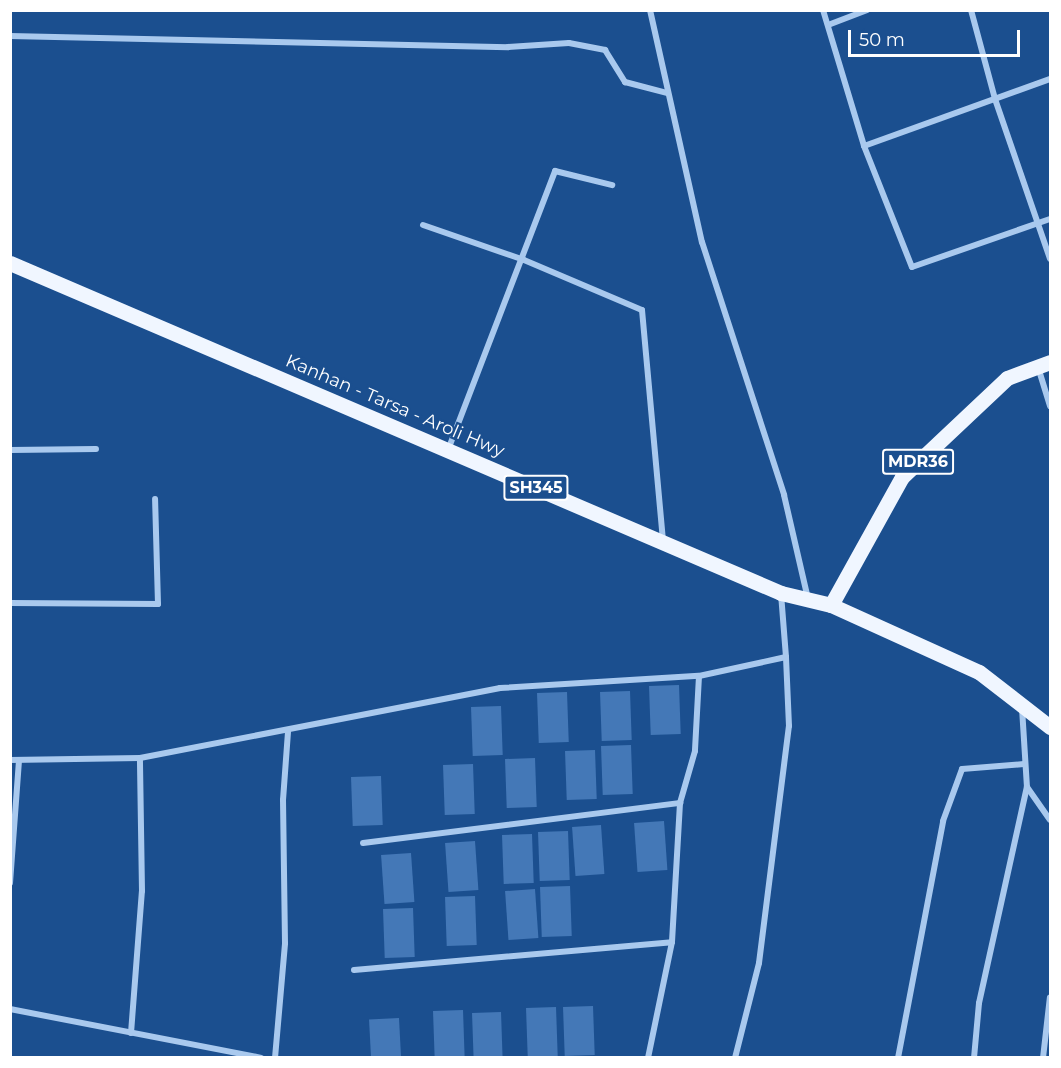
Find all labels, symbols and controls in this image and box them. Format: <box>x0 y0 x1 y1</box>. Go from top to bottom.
scale bar <box>851 18 1024 56</box>
text: 50 m <box>859 29 905 51</box>
street label: Kanhan - Tarsa - Aroli Hwy <box>282 350 508 462</box>
road number: MDR36 <box>882 449 954 475</box>
road number: SH345 <box>503 475 569 501</box>

